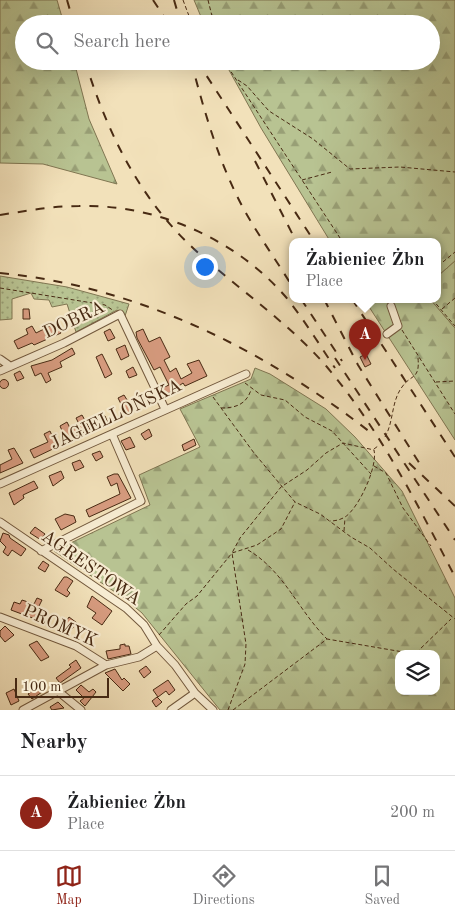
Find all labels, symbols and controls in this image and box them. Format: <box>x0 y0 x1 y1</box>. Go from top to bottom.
search box <box>15 15 440 70</box>
icon: search <box>33 29 61 57</box>
text: Search here <box>73 33 170 52</box>
popup <box>289 238 441 303</box>
text: Żabieniec Żbn <box>305 251 425 270</box>
your location <box>192 254 218 280</box>
text: Place <box>305 274 343 290</box>
street label: DOBRA <box>40 298 108 342</box>
pin: A <box>349 319 381 360</box>
street label: JAGIELLOŃSKA <box>45 372 185 453</box>
street label: AGRESTOWA <box>38 527 144 609</box>
street label: PROMYK <box>20 602 100 650</box>
map controls <box>395 650 440 695</box>
button: layers <box>395 650 440 695</box>
scale bar <box>15 675 109 698</box>
text: 100 m <box>22 680 61 694</box>
text: Nearby <box>20 732 88 753</box>
text: Żabieniec Żbn <box>67 794 186 813</box>
text: A <box>30 805 42 821</box>
text: 200 m <box>390 805 435 821</box>
text: Place <box>67 817 104 833</box>
tab: Map <box>55 862 83 909</box>
tab: Directions <box>193 862 255 909</box>
tab: Saved <box>364 862 400 909</box>

